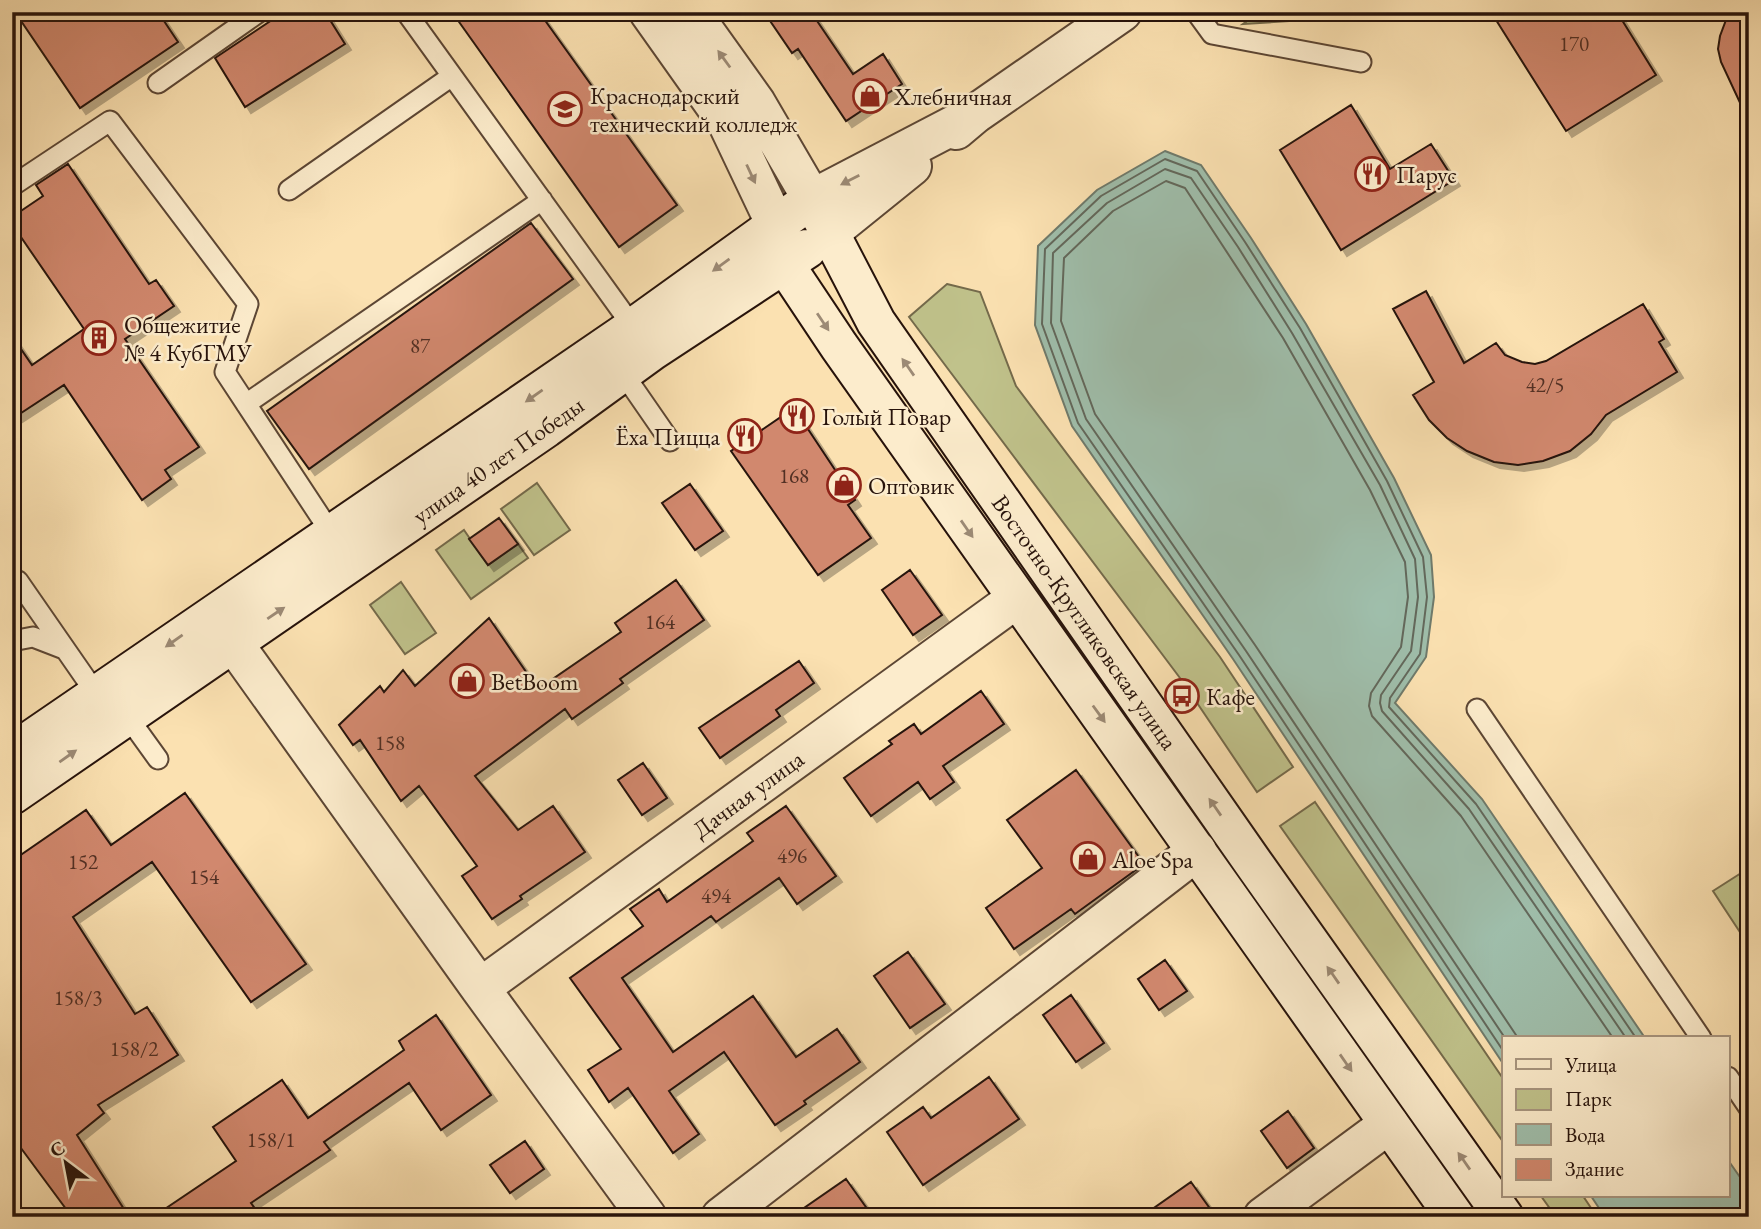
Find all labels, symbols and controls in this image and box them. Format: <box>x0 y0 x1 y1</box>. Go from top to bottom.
house number: 170 <box>1559 30 1589 57</box>
one-way arrow <box>717 49 731 68</box>
shop icon: Хлебничная <box>851 77 889 115</box>
place label: Краснодарский технический колледж <box>590 80 798 139</box>
place label: Хлебничная <box>893 81 1012 112</box>
school or university icon: Краснодарский технический колледж <box>546 90 584 128</box>
restaurant icon: Парус <box>1353 155 1391 193</box>
place label: Парус <box>1396 159 1457 190</box>
one-way arrow <box>746 163 757 184</box>
one-way arrow <box>840 174 860 185</box>
one-way arrow <box>712 258 730 272</box>
place label: Общежитие № 4 КубГМУ <box>124 309 253 368</box>
one-way arrow <box>816 313 830 331</box>
building icon: Общежитие № 4 КубГМУ <box>80 319 118 357</box>
house number: 87 <box>410 332 431 359</box>
one-way arrow <box>901 358 915 376</box>
house number: 42/5 <box>1526 371 1564 398</box>
street label: улица 40 лет Победы <box>406 389 590 531</box>
one-way arrow <box>525 389 543 403</box>
restaurant icon: Голый Повар <box>778 397 816 435</box>
place label: Голый Повар <box>822 401 951 432</box>
restaurant icon: Ёха Пицца <box>726 417 764 455</box>
place label: Ёха Пицца <box>615 421 720 452</box>
house number: 168 <box>779 462 809 489</box>
shop icon: Оптовик <box>825 466 863 504</box>
place label: Оптовик <box>868 470 955 501</box>
street label: Восточно-Кругликовская улица <box>985 488 1185 756</box>
one-way arrow <box>960 520 974 538</box>
one-way arrow <box>267 606 285 620</box>
house number: 164 <box>645 608 676 635</box>
one-way arrow <box>165 634 183 648</box>
shop icon: BetBoom <box>448 662 486 700</box>
place label: BetBoom <box>491 666 579 697</box>
bus stop icon: Кафе <box>1163 677 1201 715</box>
place label: Кафе <box>1206 681 1255 712</box>
one-way arrow <box>1092 705 1106 723</box>
house number: 158 <box>375 729 405 756</box>
street label: Дачная улица <box>686 743 810 845</box>
one-way arrow <box>59 749 77 763</box>
one-way arrow <box>1209 798 1222 817</box>
shop icon: Aloe Spa <box>1069 840 1107 878</box>
house number: 496 <box>777 842 807 869</box>
place label: Aloe Spa <box>1111 844 1194 875</box>
house number: 152 <box>68 848 98 875</box>
house number: 154 <box>189 863 220 890</box>
house number: 494 <box>701 882 732 909</box>
one-way arrow <box>1326 966 1340 984</box>
house number: 158/3 <box>54 984 102 1011</box>
house number: 158/2 <box>110 1035 158 1062</box>
legend <box>1502 1036 1730 1198</box>
text: Улица <box>1564 1051 1617 1078</box>
one-way arrow <box>1339 1054 1353 1072</box>
text: Парк <box>1565 1085 1612 1112</box>
text: Вода <box>1565 1121 1606 1148</box>
house number: 158/1 <box>247 1126 295 1153</box>
north arrow <box>32 1128 102 1198</box>
text: С <box>45 1135 70 1163</box>
one-way arrow <box>1457 1152 1471 1170</box>
text: Здание <box>1565 1155 1624 1182</box>

